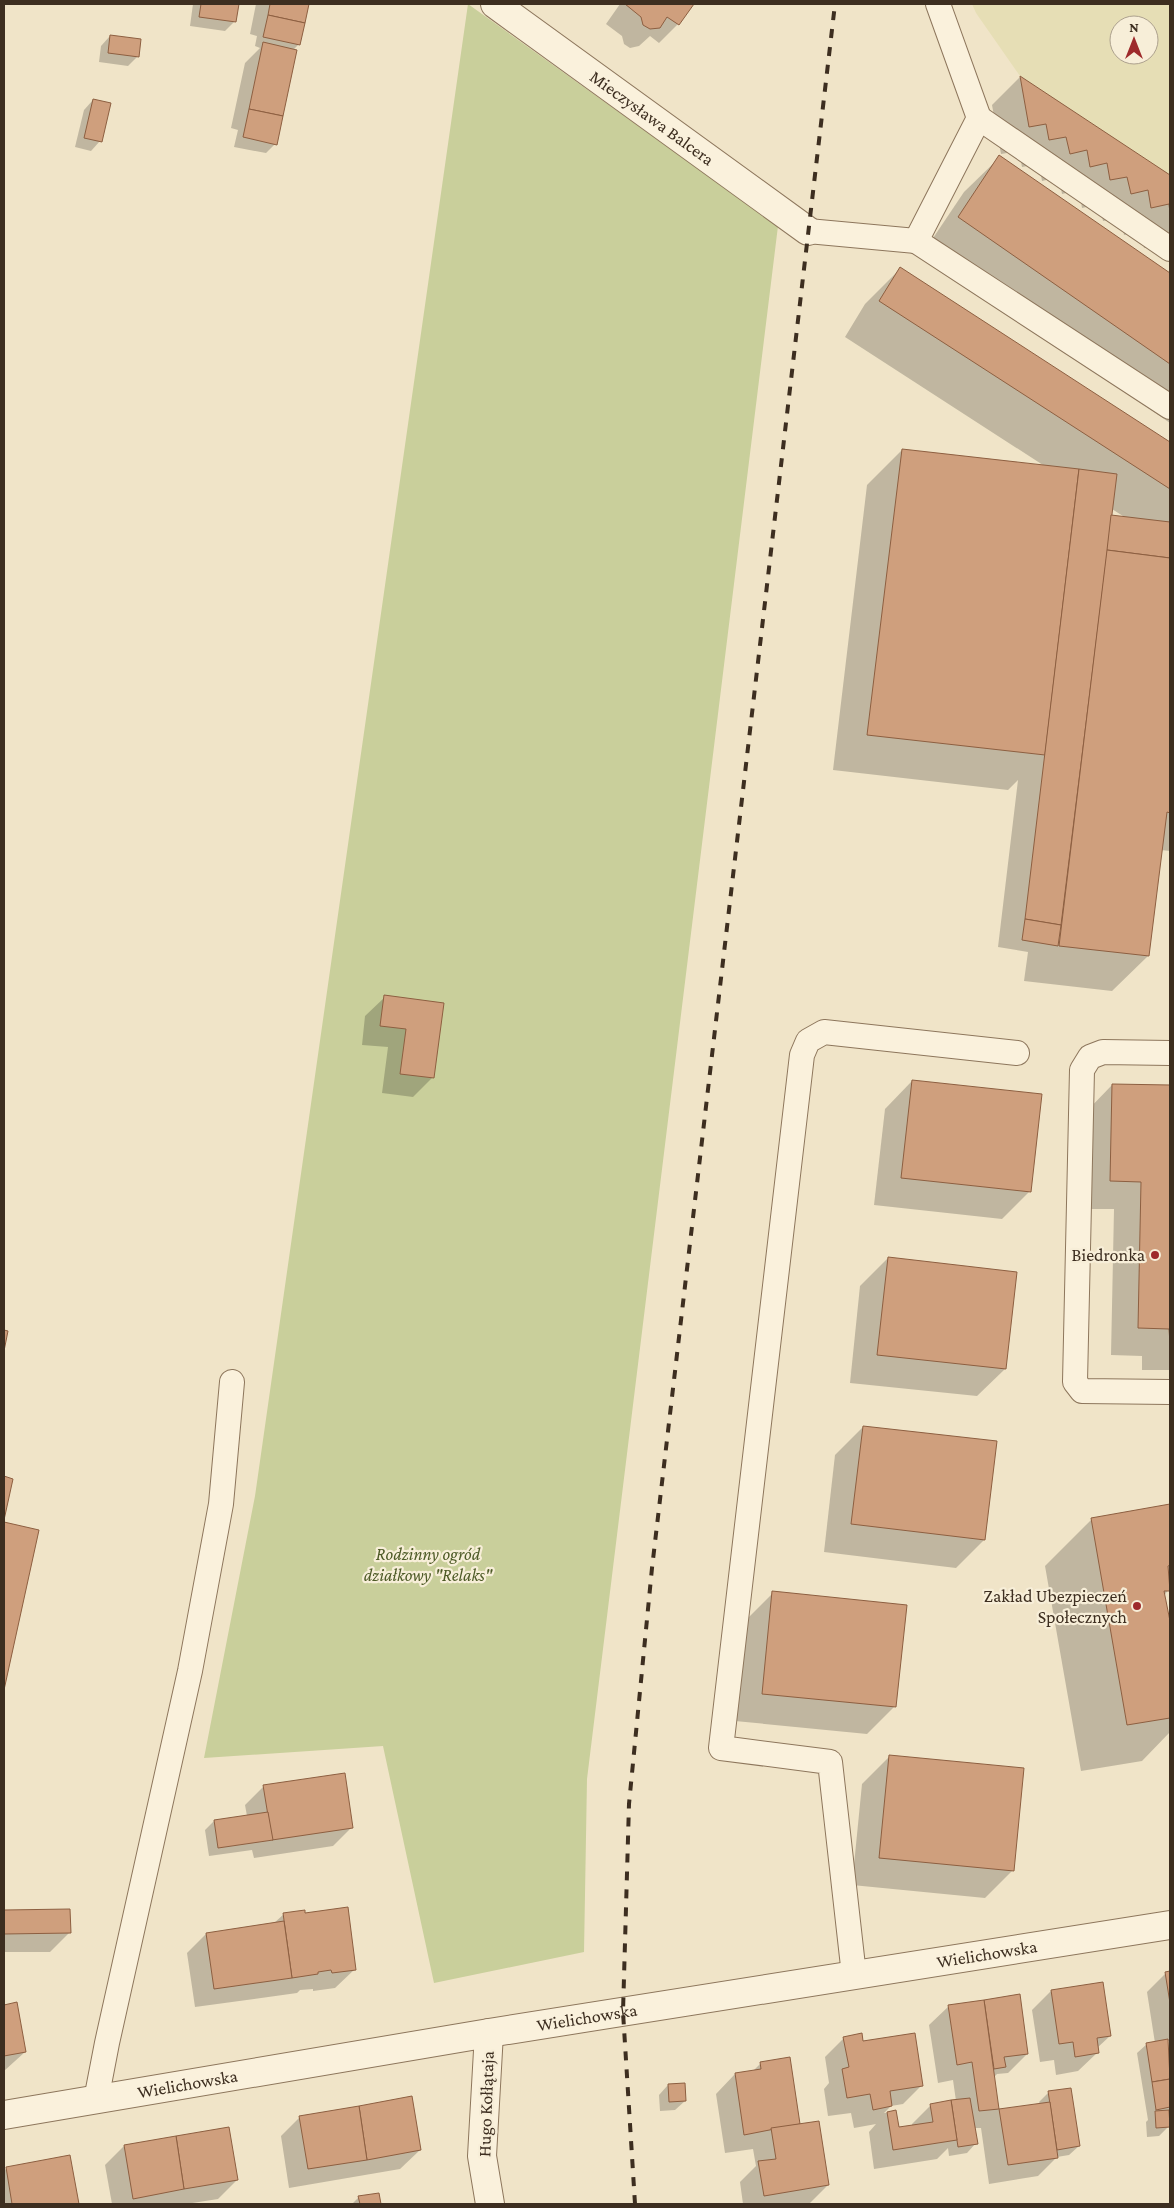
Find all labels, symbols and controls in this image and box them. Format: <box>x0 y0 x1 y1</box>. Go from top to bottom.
north arrow <box>1109 15 1159 65</box>
text: N <box>1129 19 1139 35</box>
street label: Mieczysława Balcera <box>586 66 718 170</box>
place label: Biedronka <box>1072 1245 1145 1265</box>
marker: Biedronka <box>1149 1249 1161 1261</box>
park label: Rodzinny ogród działkowy "Relaks" <box>364 1544 493 1585</box>
place label: Zakład Ubezpieczeń Społecznych <box>984 1586 1127 1627</box>
marker: Zakład Ubezpieczeń Społecznych <box>1131 1600 1143 1612</box>
street label: Wielichowska <box>935 1936 1039 1972</box>
street label: Wielichowska <box>535 2000 639 2035</box>
street label: Hugo Kołłątaja <box>474 2051 499 2157</box>
street label: Wielichowska <box>136 2066 239 2102</box>

